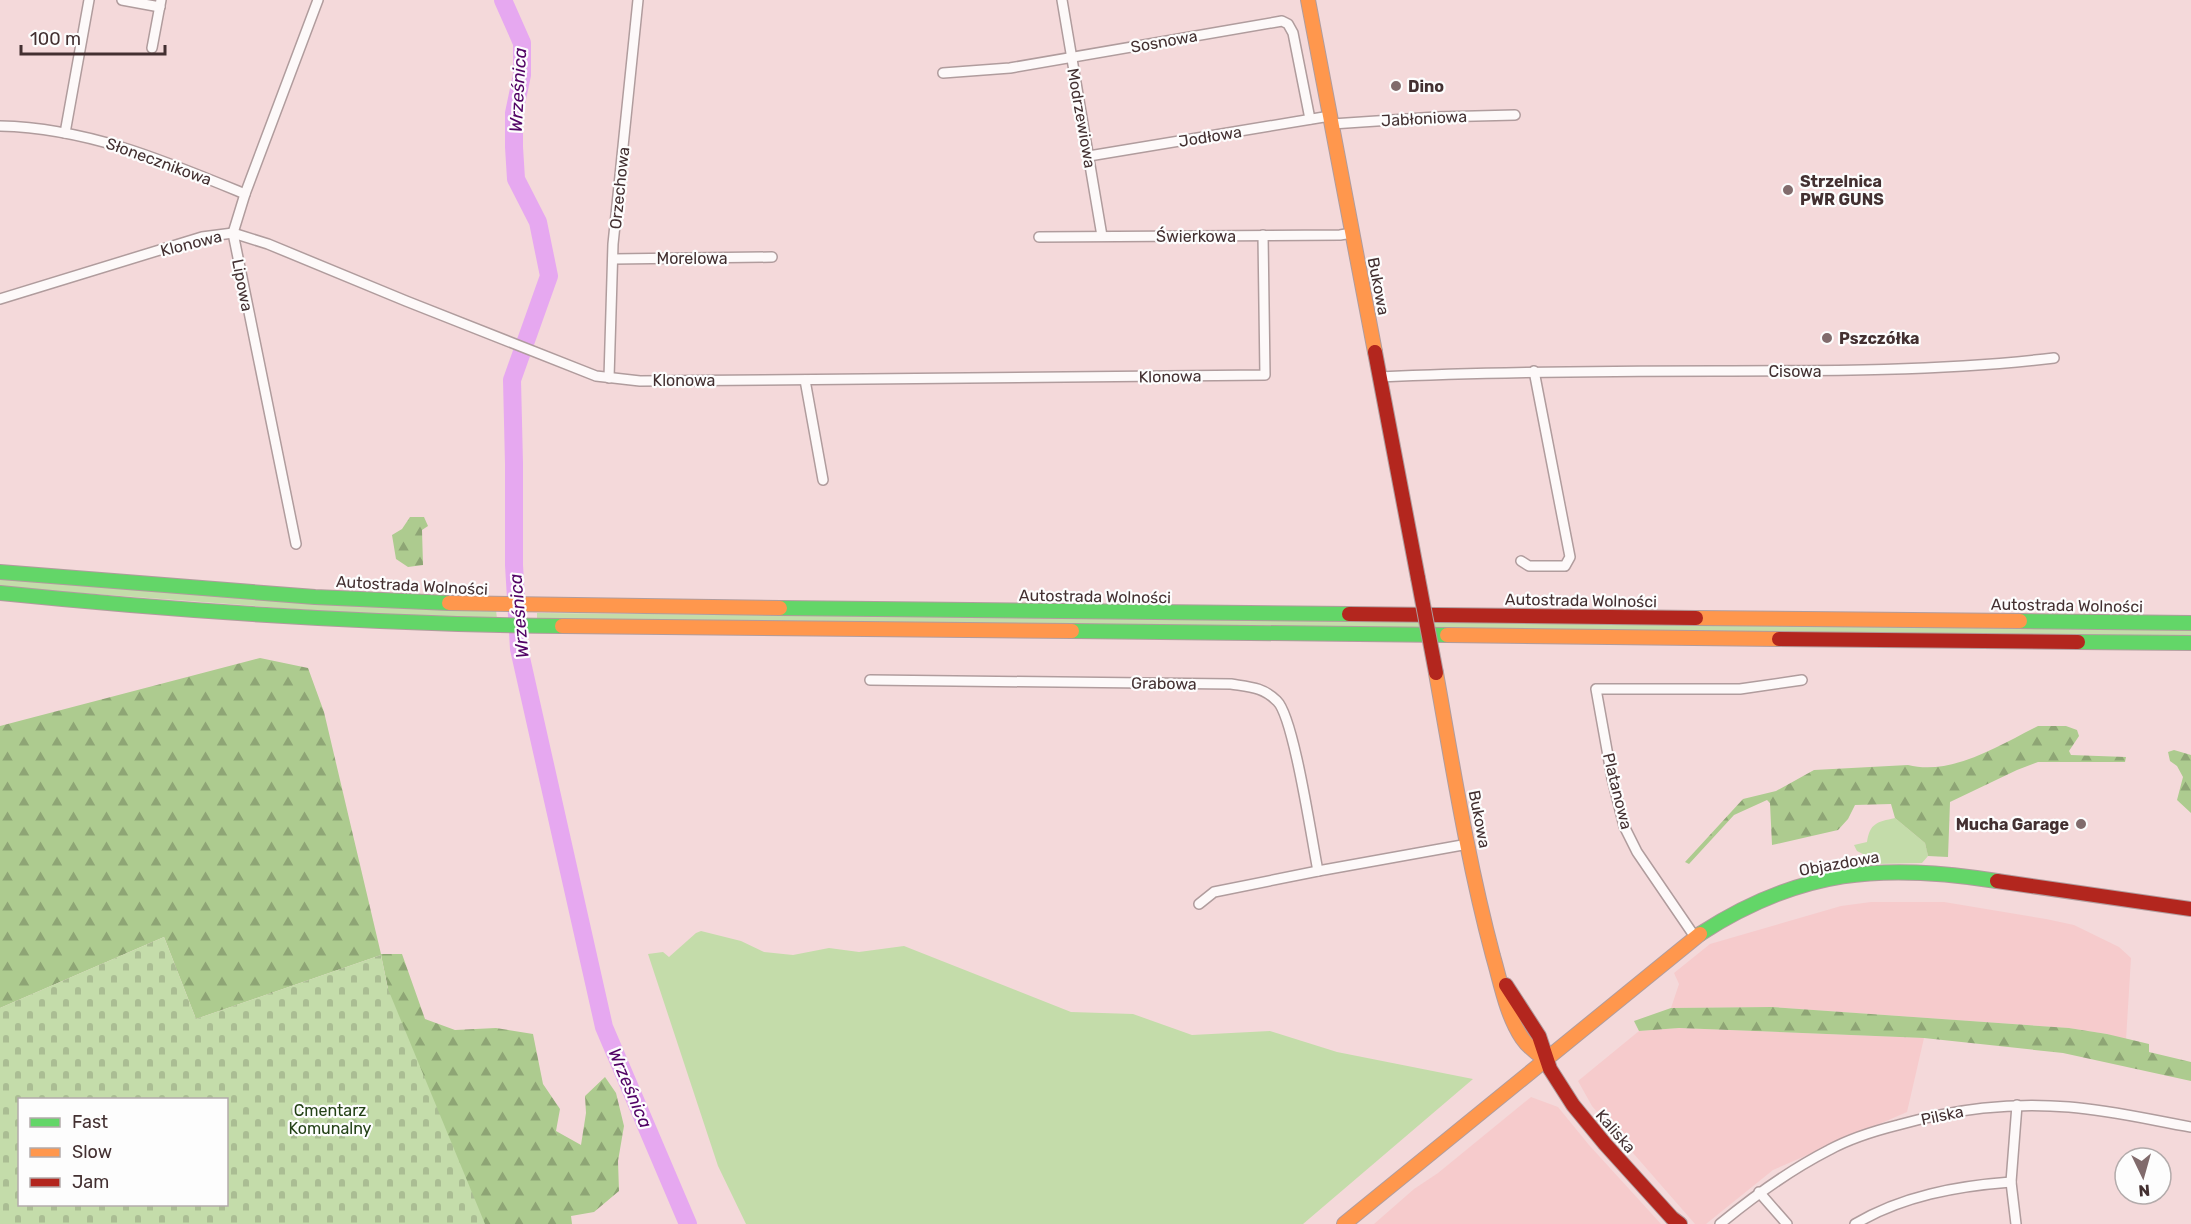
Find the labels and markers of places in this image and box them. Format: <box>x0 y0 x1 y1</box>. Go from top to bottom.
place label: Dino <box>1408 77 1444 96</box>
marker: Dino <box>1389 79 1403 93</box>
place label: Strzelnica PWR GUNS <box>1800 172 1884 209</box>
marker: Strzelnica PWR GUNS <box>1781 183 1795 197</box>
place label: Pszczółka <box>1839 329 1920 348</box>
marker: Pszczółka <box>1820 331 1834 345</box>
place label: Mucha Garage <box>1956 815 2069 834</box>
marker: Mucha Garage <box>2074 817 2088 831</box>

